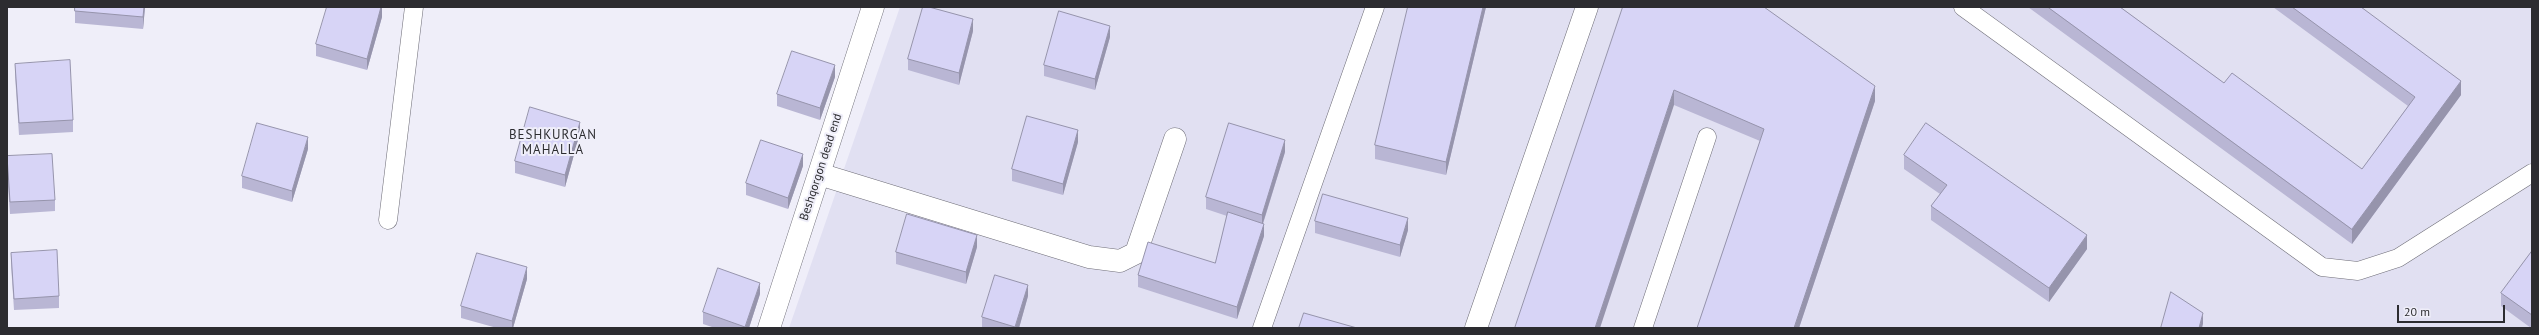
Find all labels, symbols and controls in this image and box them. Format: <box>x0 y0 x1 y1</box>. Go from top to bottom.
street label: Beshqorgon dead end <box>797 112 845 222</box>
district label: BESHKURGAN MAHALLA <box>509 127 597 158</box>
scale bar <box>2399 297 2507 323</box>
text: 20 m <box>2404 304 2430 319</box>

